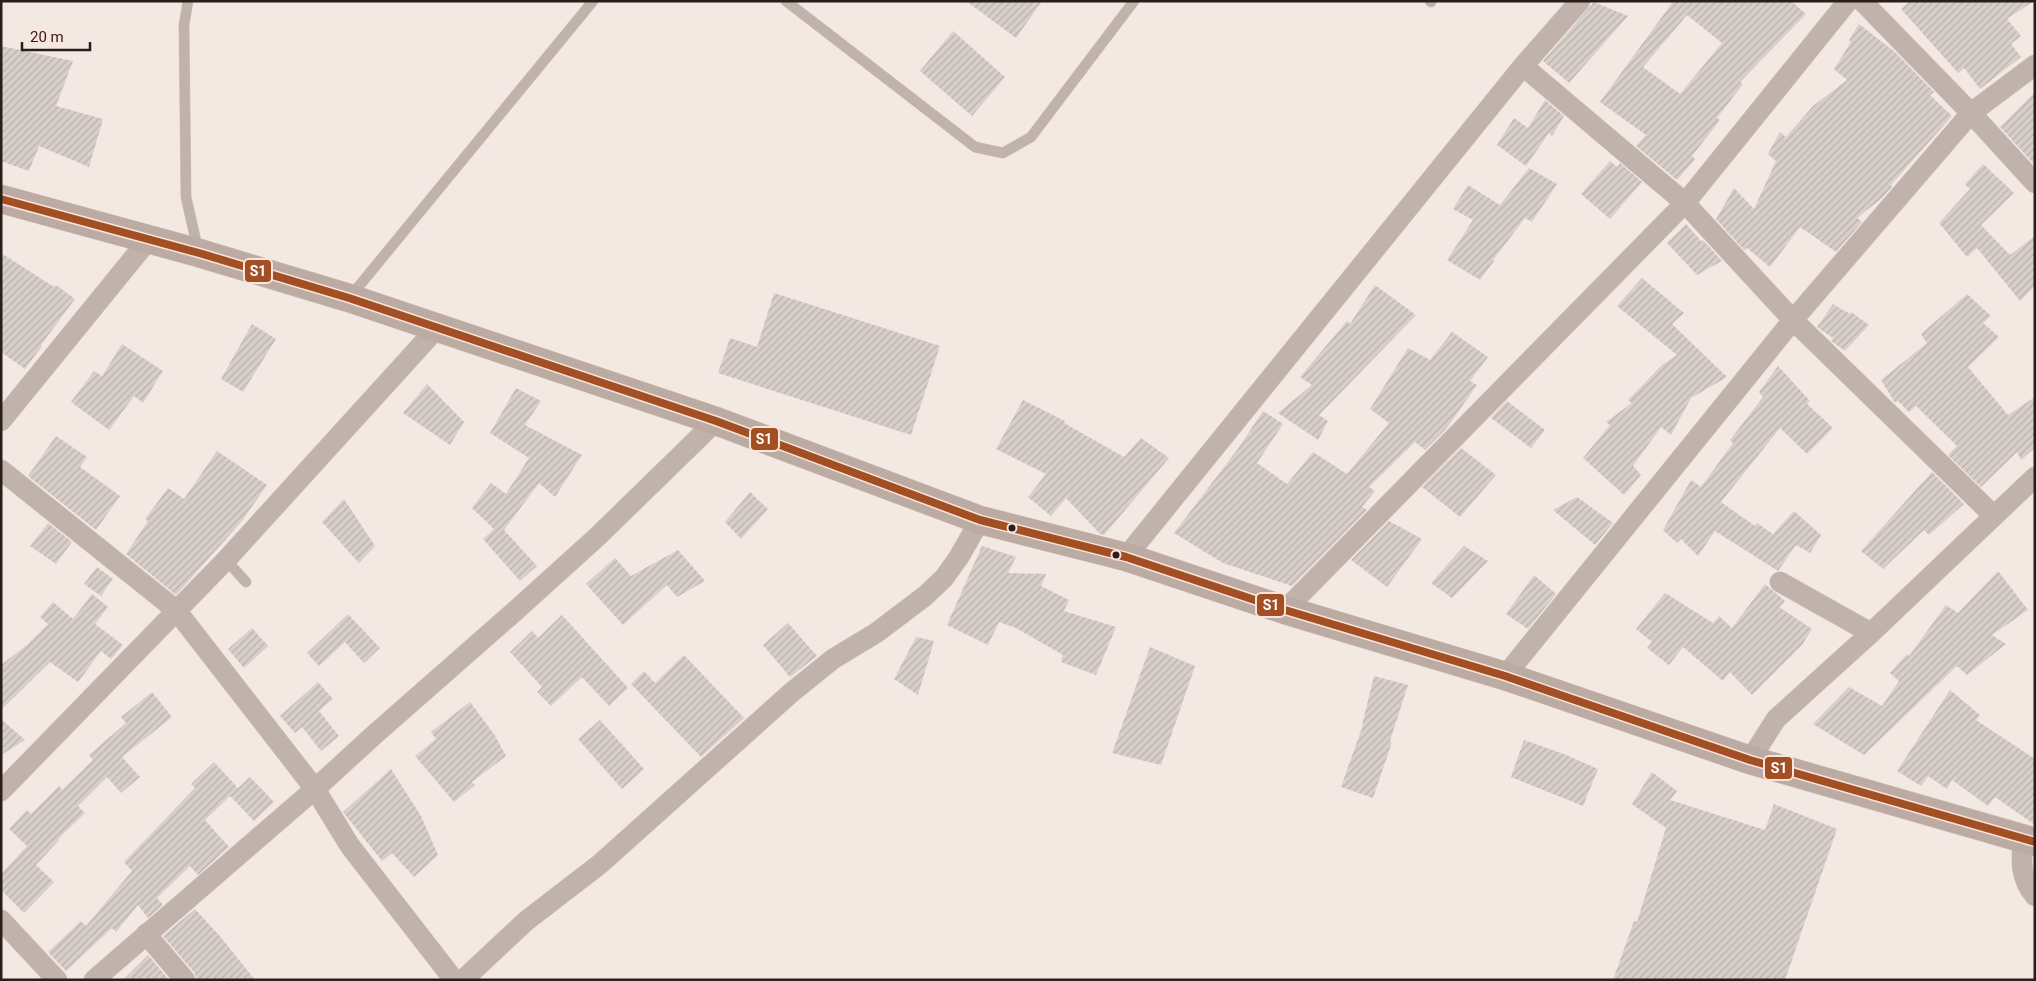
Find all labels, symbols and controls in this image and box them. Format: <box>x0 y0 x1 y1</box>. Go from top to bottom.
scale bar <box>22 20 90 52</box>
text: 20 m <box>30 28 64 46</box>
line badge: S1 <box>244 259 272 283</box>
text: S1 <box>250 263 266 279</box>
line badge: S1 <box>750 427 779 451</box>
text: S1 <box>756 431 772 447</box>
unlabelled marker <box>1007 523 1017 533</box>
unlabelled marker <box>1111 550 1121 560</box>
line badge: S1 <box>1256 593 1285 617</box>
text: S1 <box>1263 597 1279 613</box>
line badge: S1 <box>1764 756 1793 780</box>
text: S1 <box>1771 760 1787 776</box>

